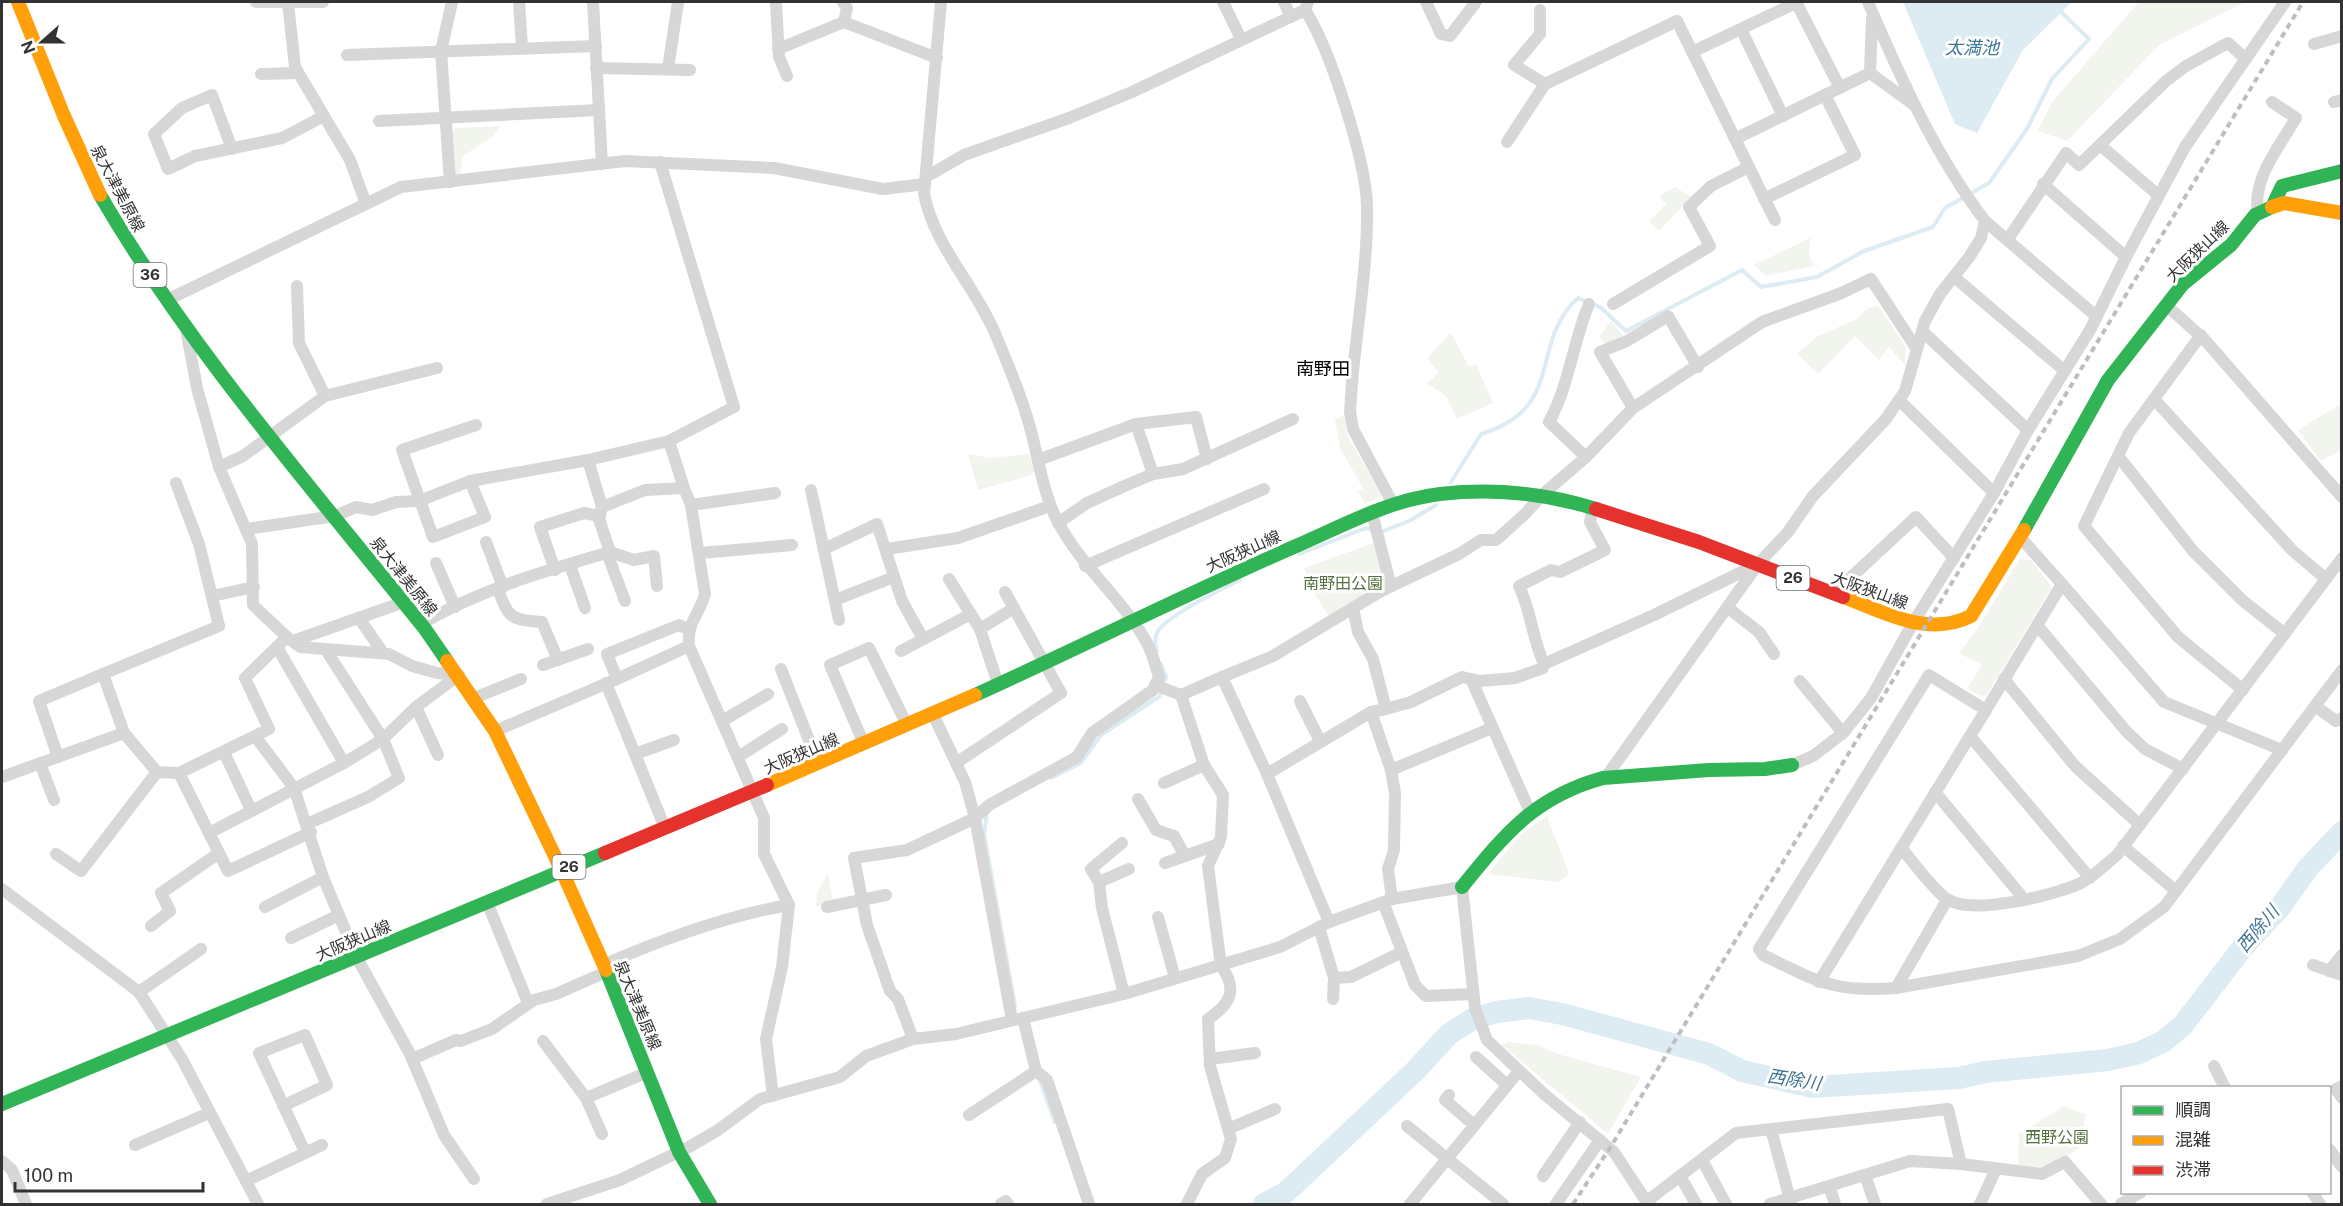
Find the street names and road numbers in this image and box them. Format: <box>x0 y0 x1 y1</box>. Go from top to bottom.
street label: 泉大津美原線 <box>87 141 148 235</box>
street label: 大阪狭山線 <box>2162 217 2233 286</box>
road number: 36 <box>134 263 166 287</box>
street label: 大阪狭山線 <box>1203 527 1284 576</box>
street label: 泉大津美原線 <box>366 533 441 620</box>
road number: 26 <box>1776 566 1810 590</box>
street label: 大阪狭山線 <box>1829 568 1911 613</box>
street label: 大阪狭山線 <box>761 729 842 778</box>
road number: 26 <box>552 855 586 879</box>
street label: 大阪狭山線 <box>313 916 394 965</box>
street label: 泉大津美原線 <box>610 957 665 1053</box>

